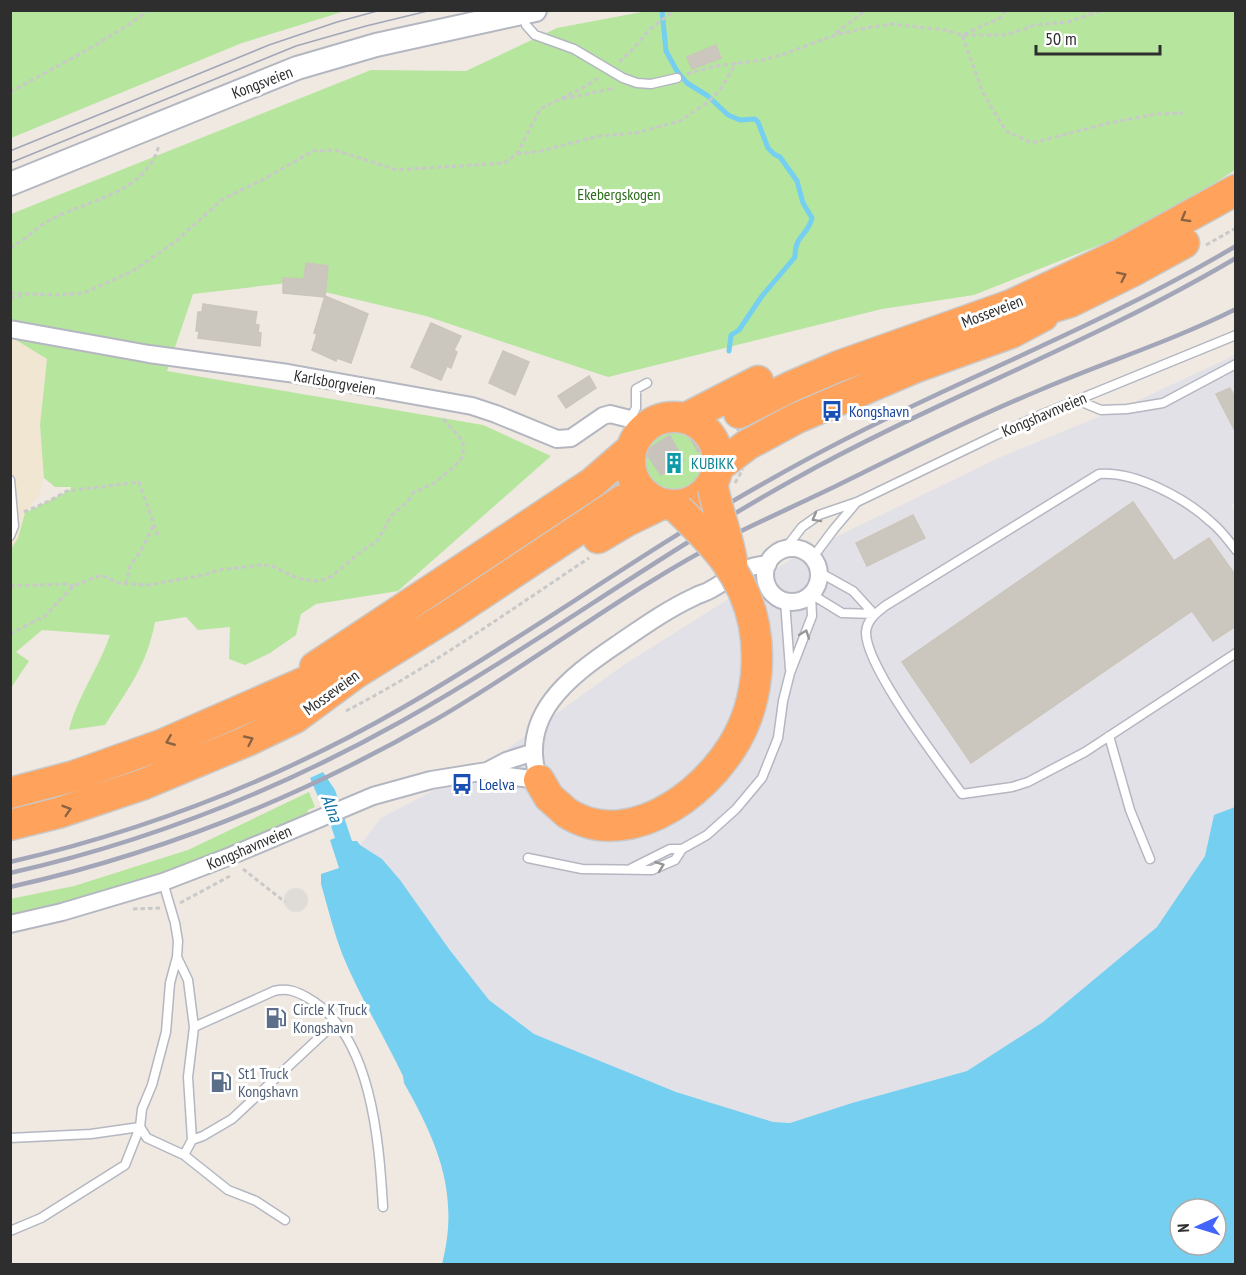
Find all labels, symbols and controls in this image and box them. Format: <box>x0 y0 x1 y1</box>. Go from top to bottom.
scale bar <box>1036 18 1160 56</box>
text: 50 m <box>1045 27 1077 50</box>
street label: Kongsveien <box>229 61 295 103</box>
park label: Ekebergskogen <box>577 184 661 204</box>
one-way arrow <box>1180 211 1191 223</box>
one-way arrow <box>1116 272 1127 284</box>
street label: Mosseveien <box>958 290 1026 332</box>
street label: Karlsborgveien <box>293 365 377 399</box>
street label: Kongshavnveien <box>999 387 1089 441</box>
bus stop icon: Kongshavn <box>820 399 844 423</box>
place label: Kongshavn <box>849 401 909 421</box>
building icon: KUBIKK <box>662 451 686 475</box>
place label: KUBIKK <box>691 453 734 473</box>
one-way arrow <box>812 511 822 522</box>
one-way arrow <box>798 629 811 640</box>
street label: Mosseveien <box>299 665 363 719</box>
one-way arrow <box>165 734 176 746</box>
one-way arrow <box>242 736 253 748</box>
bus stop icon: Loelva <box>450 772 474 796</box>
place label: Loelva <box>479 774 515 794</box>
water label: Alna <box>316 791 348 826</box>
one-way arrow <box>61 805 72 817</box>
street label: Kongshavnveien <box>204 820 294 874</box>
one-way arrow <box>654 860 664 873</box>
place label: Circle K Truck Kongshavn <box>293 999 368 1037</box>
fuel station icon: Circle K Truck Kongshavn <box>264 1006 288 1030</box>
place label: St1 Truck Kongshavn <box>238 1063 298 1101</box>
fuel station icon: St1 Truck Kongshavn <box>209 1070 233 1094</box>
north arrow <box>1168 1197 1228 1257</box>
text: N <box>1173 1223 1193 1233</box>

